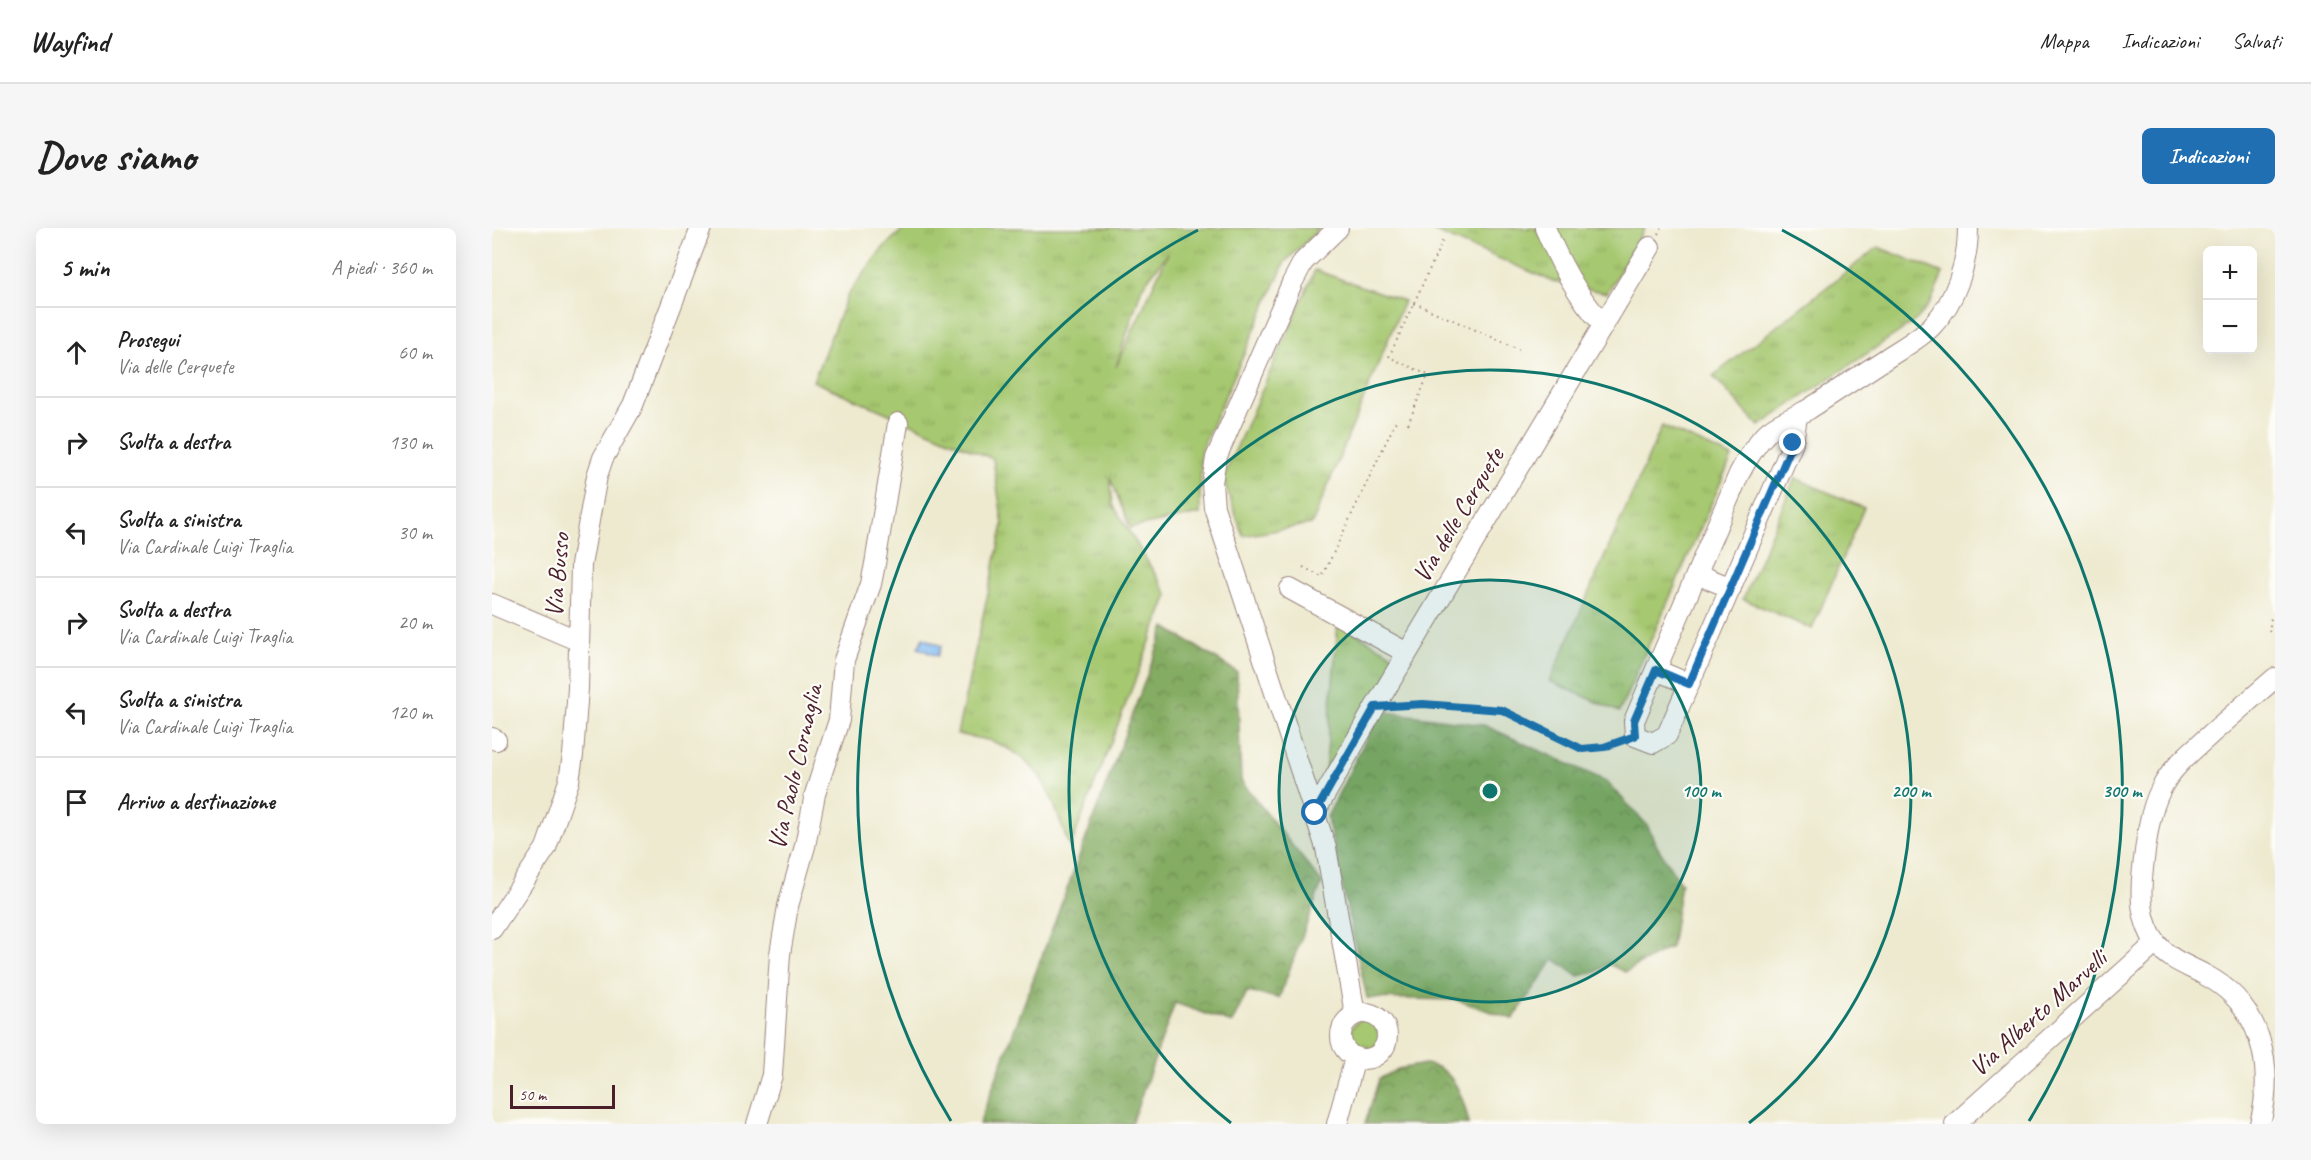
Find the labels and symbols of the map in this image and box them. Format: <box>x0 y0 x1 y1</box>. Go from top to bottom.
route end <box>1779 429 1805 455</box>
street label: Via delle Cerquete <box>1405 440 1512 588</box>
street label: Via Busso <box>537 530 577 618</box>
street label: Via Paolo Cornaglia <box>760 679 831 853</box>
text: 100 m <box>1682 780 1722 802</box>
text: 200 m <box>1892 780 1932 802</box>
text: 300 m <box>2103 780 2143 802</box>
centre of rings <box>1480 781 1500 801</box>
route start <box>1301 799 1327 825</box>
street label: Via Alberto Marvelli <box>1962 940 2116 1084</box>
scale bar <box>510 1082 615 1110</box>

